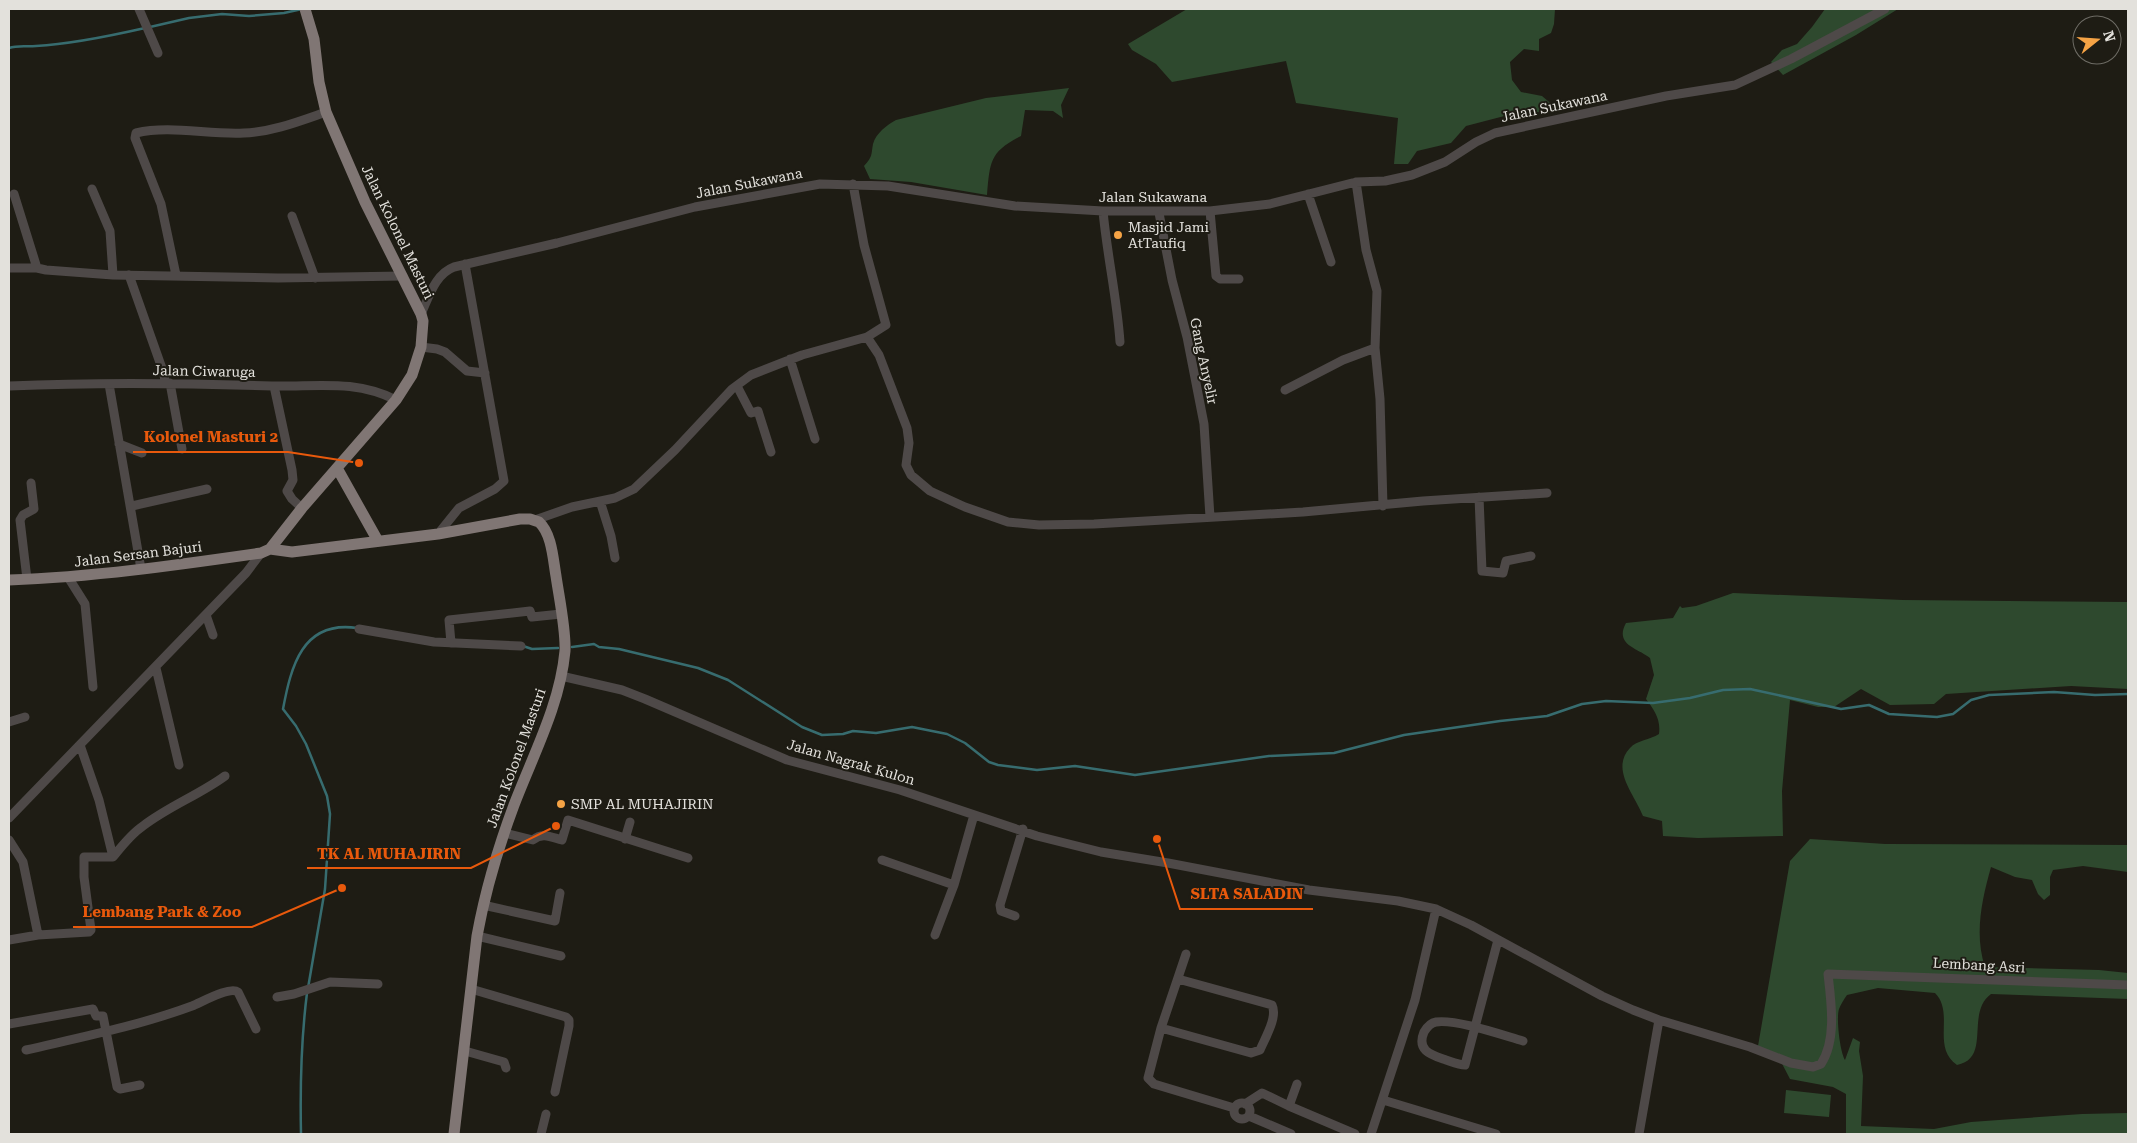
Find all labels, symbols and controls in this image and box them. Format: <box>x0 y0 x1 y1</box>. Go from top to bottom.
north arrow <box>2072 15 2122 65</box>
text: N <box>2100 29 2119 44</box>
street label: Jalan Sukawana <box>1499 87 1609 125</box>
street label: Jalan Kolonel Masturi <box>359 162 438 302</box>
street label: Jalan Sukawana <box>694 165 804 201</box>
street label: Jalan Sukawana <box>1099 189 1208 205</box>
place label: Masjid Jami AtTaufiq <box>1128 219 1210 251</box>
marker: Masjid Jami AtTaufiq <box>1112 229 1124 241</box>
street label: Gang Anyelir <box>1187 316 1221 406</box>
street label: Jalan Ciwaruga <box>152 362 256 380</box>
callout: Kolonel Masturi 2 <box>133 422 288 452</box>
text: Kolonel Masturi 2 <box>144 428 278 446</box>
street label: Jalan Sersan Bajuri <box>73 538 203 570</box>
street label: Jalan Kolonel Masturi <box>483 686 549 830</box>
street label: Jalan Nagrak Kulon <box>785 736 917 788</box>
place label: SMP AL MUHAJIRIN <box>571 796 713 812</box>
marker: SMP AL MUHAJIRIN <box>555 798 567 810</box>
callout: TK AL MUHAJIRIN <box>307 838 471 868</box>
text: TK AL MUHAJIRIN <box>317 845 461 863</box>
callout: SLTA SALADIN <box>1180 879 1313 909</box>
text: SLTA SALADIN <box>1191 885 1304 903</box>
callout: Lembang Park & Zoo <box>73 897 252 927</box>
text: Lembang Park & Zoo <box>82 903 242 921</box>
street label: Lembang Asri <box>1932 955 2026 975</box>

